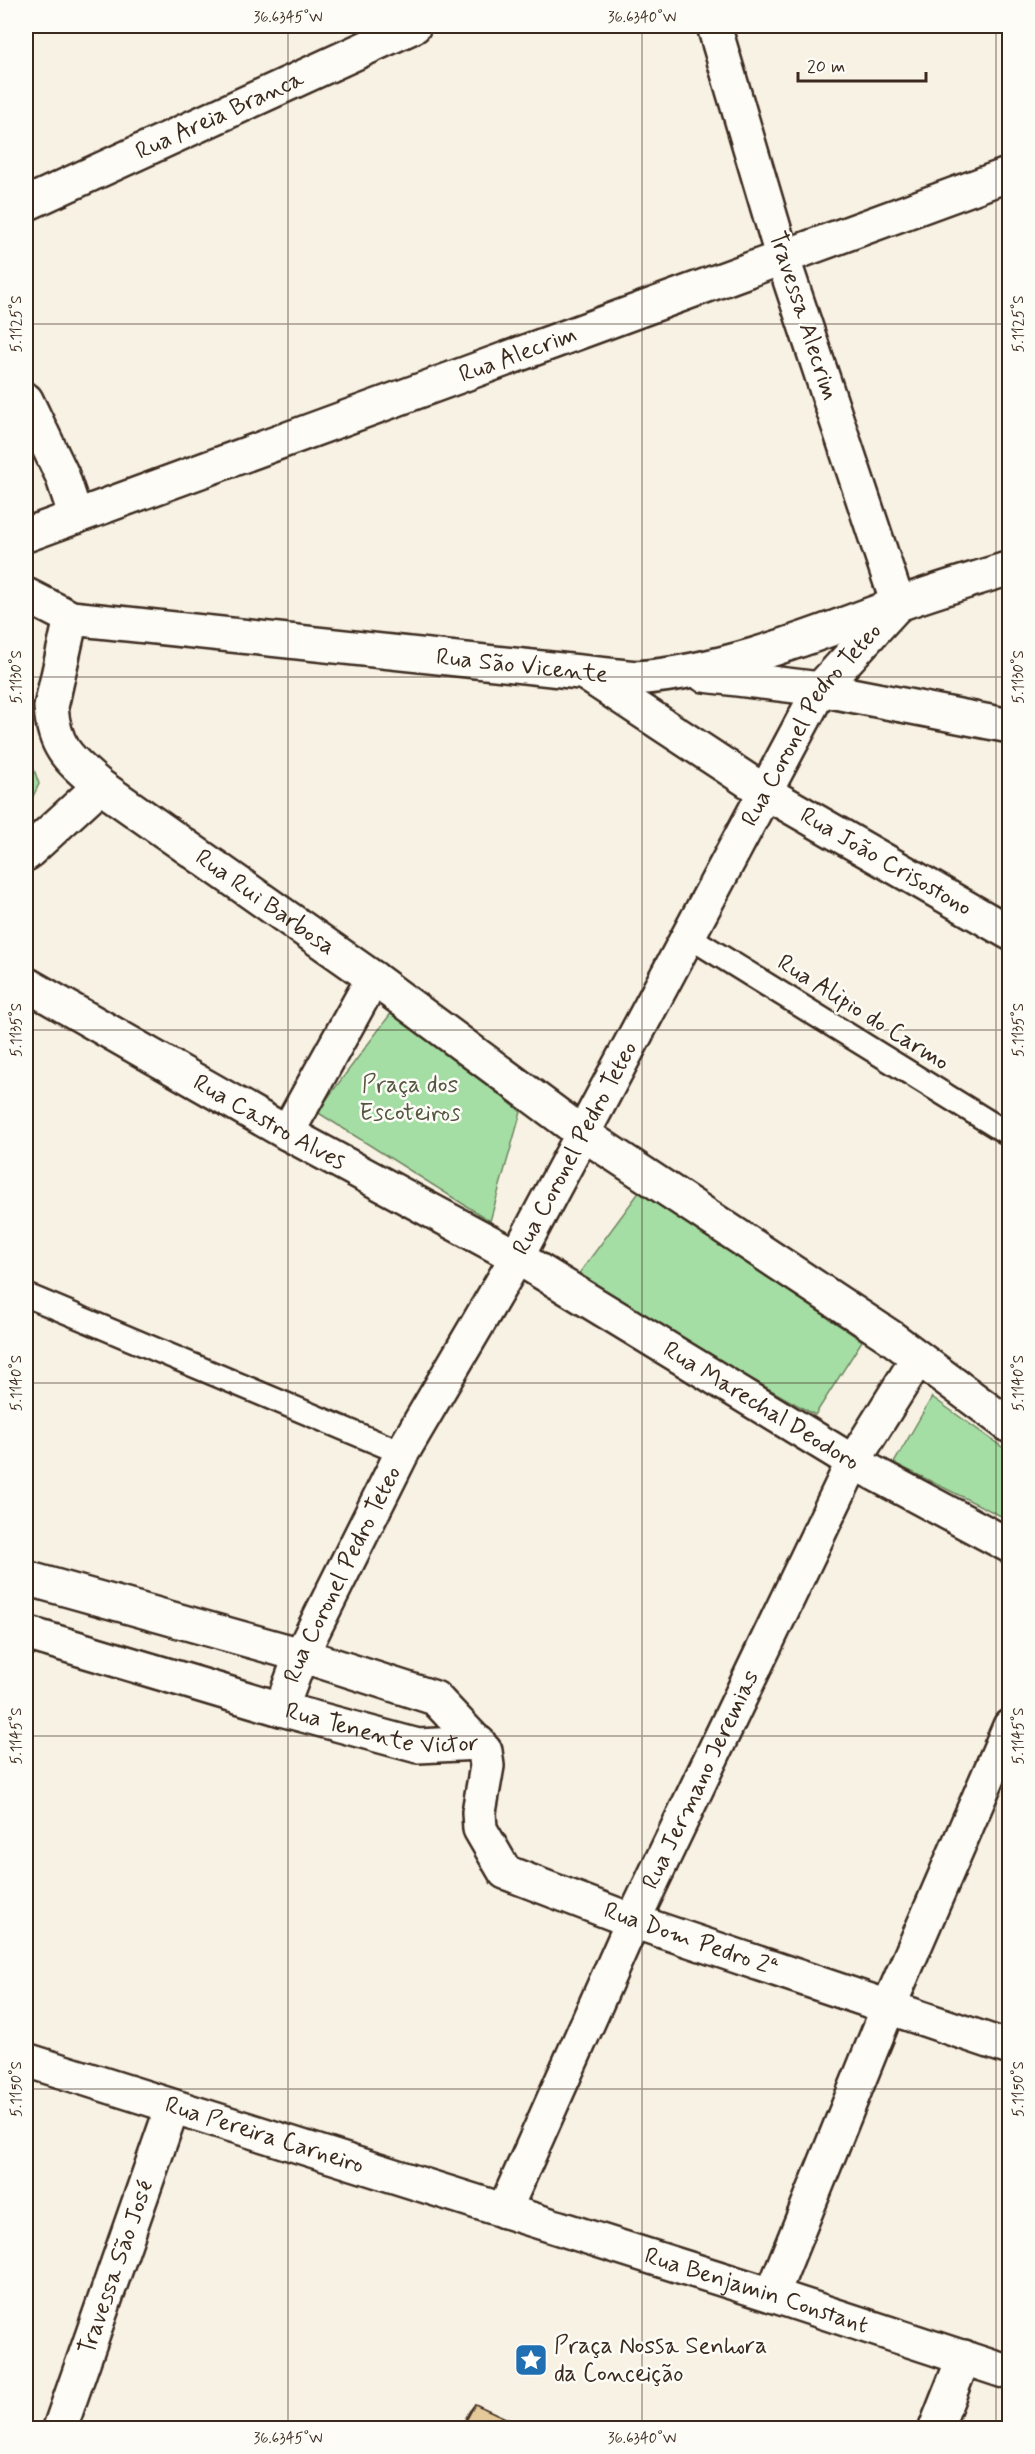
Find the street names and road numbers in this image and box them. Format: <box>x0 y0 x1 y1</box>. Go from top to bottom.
street label: Rua Areia Branca <box>131 63 309 167</box>
street label: Travessa Alecrim <box>761 227 845 405</box>
street label: Rua Alecrim <box>455 319 581 390</box>
street label: Rua Coronel Pedro Teteo <box>734 616 889 832</box>
street label: Rua São Vicente <box>435 641 610 690</box>
street label: Rua João Crisostono <box>794 800 978 923</box>
street label: Rua Rui Barbosa <box>189 842 342 962</box>
street label: Rua Alipio do Carmo <box>771 948 955 1078</box>
street label: Rua Coronel Pedro Teteo <box>505 1036 645 1260</box>
street label: Rua Castro Alves <box>187 1067 351 1177</box>
street label: Rua Marechal Deodoro <box>657 1334 865 1478</box>
street label: Rua Coronel Pedro Teteo <box>277 1461 409 1687</box>
street label: Rua Jermano Jeremias <box>635 1665 767 1895</box>
street label: Rua Tenente Victor <box>282 1695 480 1761</box>
street label: Rua Dom Pedro 2ª <box>599 1896 783 1984</box>
street label: Rua Pereira Carneiro <box>161 2089 368 2181</box>
street label: Travessa São José <box>71 2176 161 2359</box>
street label: Rua Benjamin Constant <box>641 2240 872 2341</box>

